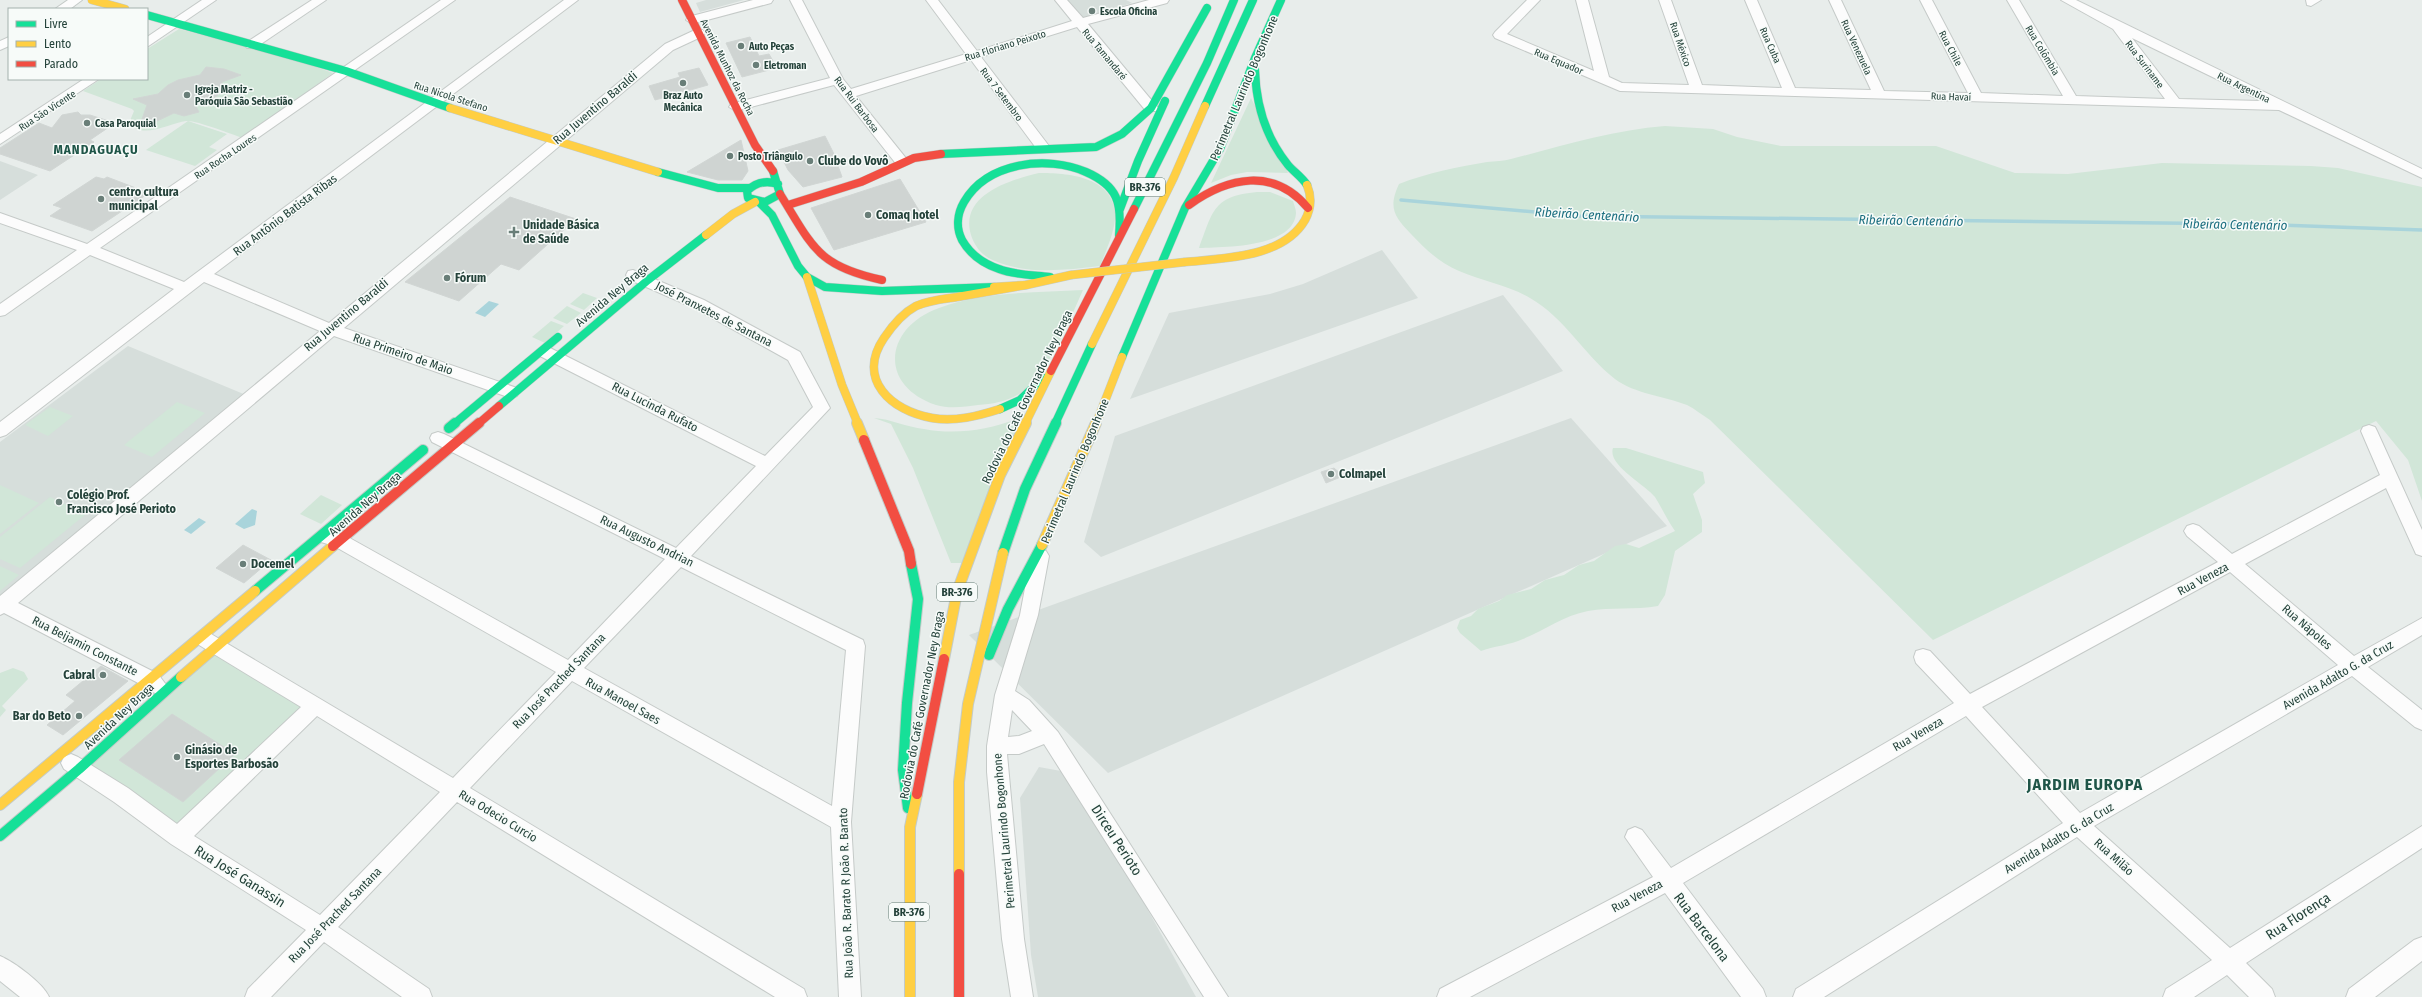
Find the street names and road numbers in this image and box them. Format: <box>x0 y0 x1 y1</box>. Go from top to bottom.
street label: Perimetral Laurindo Bogonhone <box>1207 13 1281 163</box>
street label: Avenida Munhoz da Rocha <box>697 17 757 118</box>
street label: Rua Venezuela <box>1838 18 1874 77</box>
street label: Rua México <box>1667 21 1693 68</box>
street label: Rua Colômbia <box>2022 23 2062 78</box>
street label: Rua Cuba <box>1757 26 1783 65</box>
street label: Rua Tamandaré <box>1079 27 1129 83</box>
street label: Rua Floriano Peixoto <box>963 28 1047 64</box>
street label: Rua Chile <box>1936 29 1964 68</box>
street label: Rua Suriname <box>2122 38 2166 91</box>
street label: Rua Equador <box>1532 46 1585 78</box>
street label: Rua 7 Setembro <box>977 66 1025 124</box>
street label: Rua Juventino Baraldi <box>550 69 640 147</box>
street label: Rua Argentina <box>2215 70 2272 106</box>
street label: Rua Rui Barbosa <box>831 74 881 135</box>
street label: Rua Nicola Stefano <box>412 79 489 115</box>
street label: Rua São Vicente <box>17 88 78 134</box>
street label: Rua Havaí <box>1931 89 1972 104</box>
street label: Rua Rocha Loures <box>192 132 259 182</box>
street label: Rua Antônio Batista Ribas <box>230 171 340 259</box>
road number: BR-376 <box>1125 178 1165 196</box>
street label: Avenida Ney Braga <box>573 260 651 330</box>
street label: Rua Juventino Baraldi <box>301 276 391 354</box>
street label: José Pranxetes de Santana <box>653 278 775 350</box>
street label: Rodovia do Café Governador Ney Braga <box>979 308 1075 486</box>
street label: Rua Primeiro de Maio <box>351 330 455 378</box>
street label: Rua Lucinda Rufato <box>610 379 700 435</box>
street label: Perimetral Laurindo Bogonhone <box>1038 396 1112 546</box>
street label: Avenida Ney Braga <box>326 469 404 539</box>
street label: Rua Augusto Andrian <box>598 512 696 570</box>
street label: Rua Veneza <box>2175 560 2231 598</box>
road number: BR-376 <box>937 583 977 601</box>
street label: Rua Nápoles <box>2279 602 2335 652</box>
street label: Rodovia do Café Governador Ney Braga <box>897 610 947 800</box>
street label: Rua Beijamin Constante <box>30 613 140 679</box>
street label: Rua José Prached Santana <box>510 630 608 732</box>
street label: Avenida Adalto G. da Cruz <box>2280 638 2396 712</box>
street label: Rua Manoel Saes <box>583 675 663 727</box>
street label: Avenida Ney Braga <box>81 680 157 752</box>
street label: Rua Veneza <box>1890 714 1946 754</box>
street label: Perimetral Laurindo Bogonhone <box>990 753 1018 909</box>
street label: Rua Odecio Curcio <box>456 787 540 845</box>
street label: Avenida Adalto G. da Cruz <box>2002 800 2116 876</box>
street label: Dirceu Perioto <box>1087 802 1146 879</box>
street label: Rua João R. Barato R João R. Barato <box>836 807 856 979</box>
street label: Rua Milão <box>2091 836 2137 878</box>
street label: Rua José Ganassin <box>191 842 288 911</box>
street label: Rua José Prached Santana <box>286 864 384 966</box>
street label: Rua Veneza <box>1609 877 1665 915</box>
street label: Rua Barcelona <box>1670 889 1733 965</box>
street label: Rua Florença <box>2263 889 2334 944</box>
road number: BR-376 <box>889 903 929 921</box>

